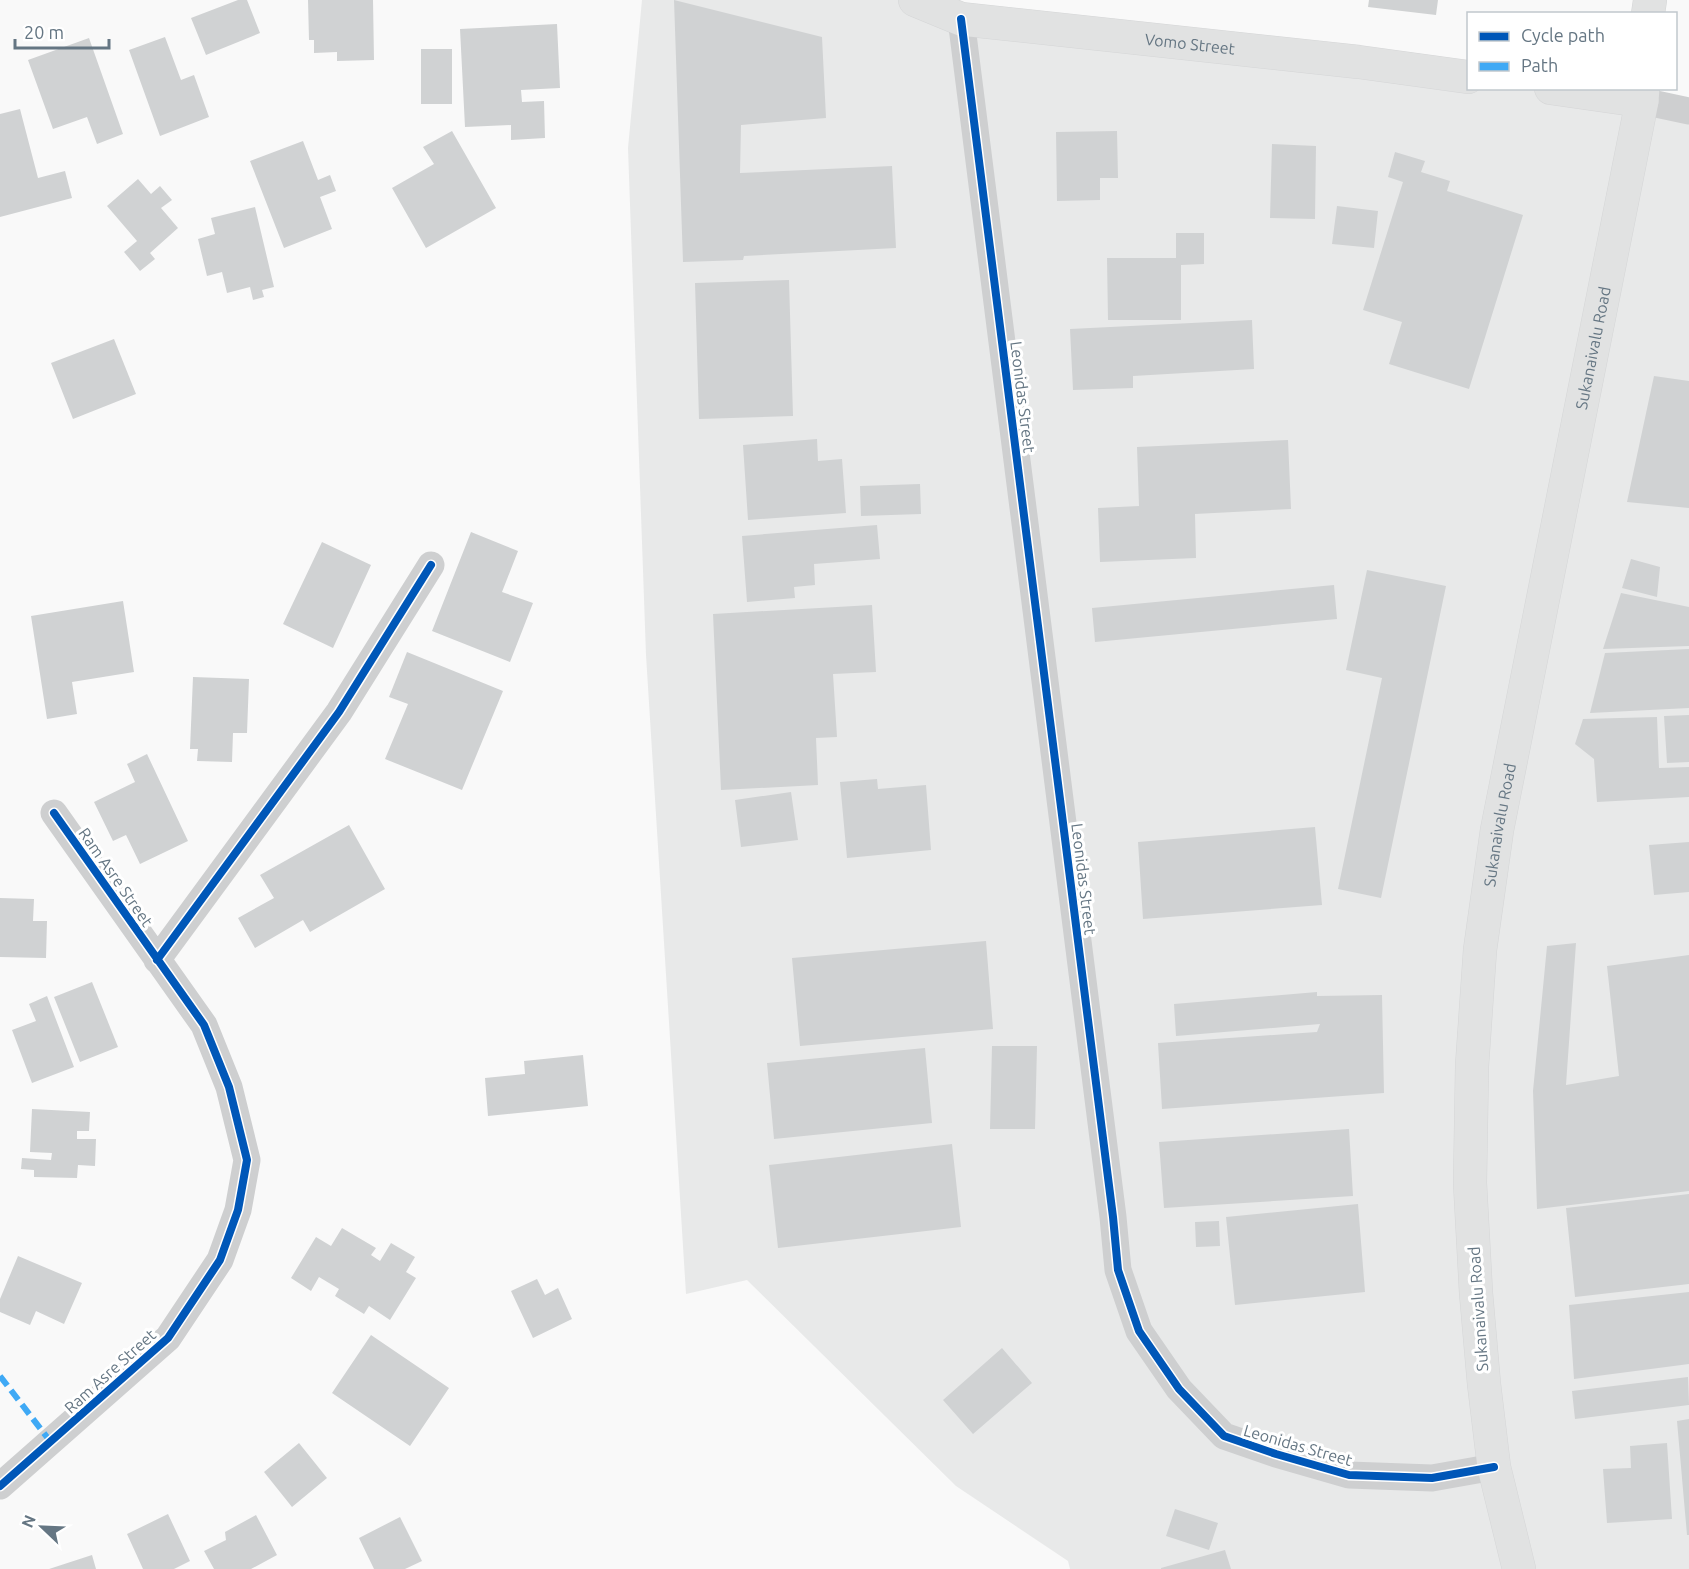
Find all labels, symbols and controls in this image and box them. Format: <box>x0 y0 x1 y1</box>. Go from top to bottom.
scale bar <box>15 12 110 50</box>
legend <box>1467 12 1677 90</box>
text: 20 m <box>24 22 64 42</box>
text: Cycle path <box>1521 25 1605 45</box>
street label: Vomo Street <box>1144 30 1237 58</box>
text: Path <box>1521 55 1558 75</box>
street label: Sukanaivalu Road <box>1572 285 1614 411</box>
street label: Leonidas Street <box>1007 340 1039 454</box>
street label: Sukanaivalu Road <box>1480 762 1519 888</box>
street label: Leonidas Street <box>1068 822 1100 936</box>
street label: Ram Asre Street <box>75 824 157 930</box>
street label: Sukanaivalu Road <box>1465 1246 1491 1372</box>
street label: Ram Asre Street <box>61 1325 160 1417</box>
street label: Leonidas Street <box>1242 1421 1355 1469</box>
north arrow <box>12 1497 72 1557</box>
text: N <box>18 1512 39 1530</box>

